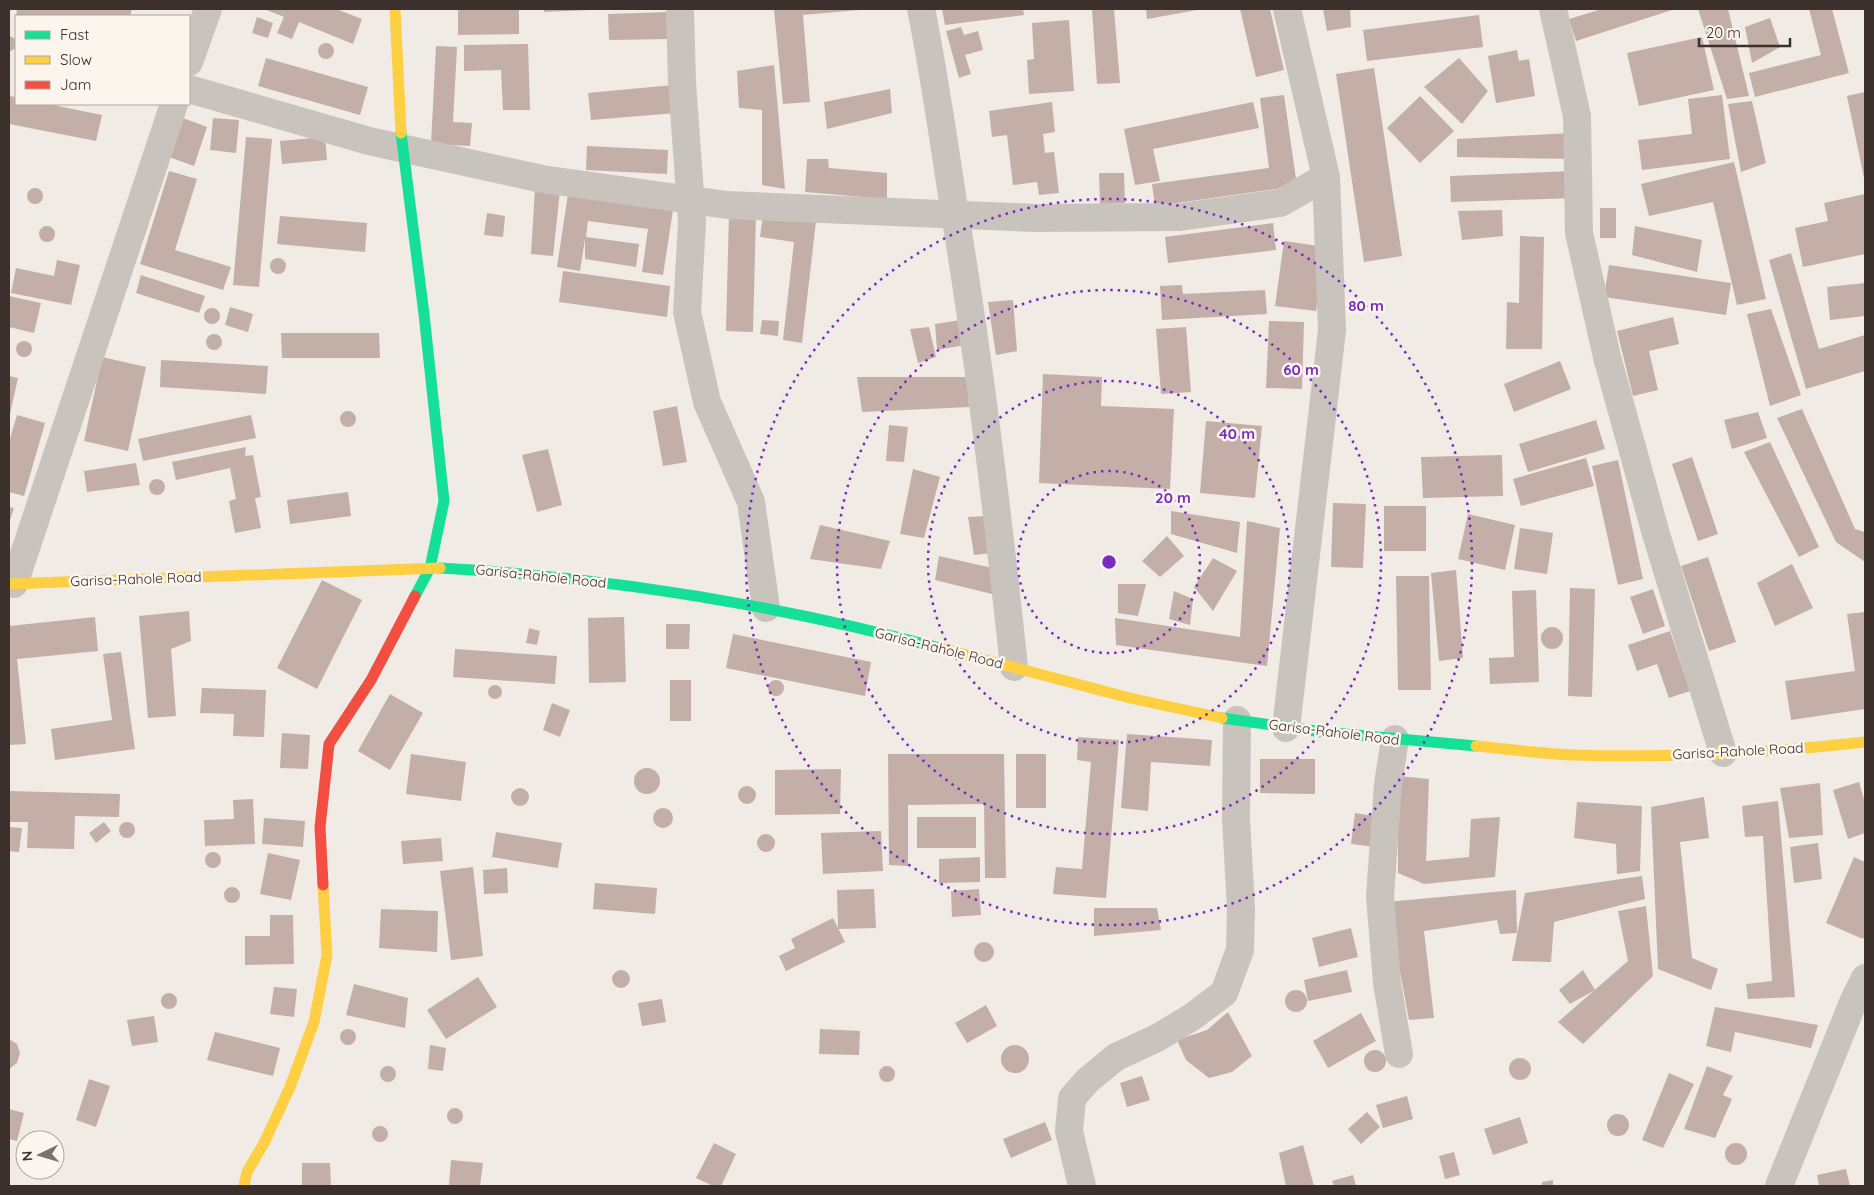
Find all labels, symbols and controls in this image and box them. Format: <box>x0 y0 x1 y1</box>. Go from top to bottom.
legend <box>15 15 190 105</box>
scale bar <box>1699 15 1790 47</box>
text: 20 m <box>1706 23 1741 42</box>
text: Fast <box>60 25 89 44</box>
text: Slow <box>60 50 92 69</box>
text: Jam <box>60 75 91 94</box>
text: 80 m <box>1348 296 1384 315</box>
text: 60 m <box>1283 360 1319 379</box>
text: 40 m <box>1219 424 1255 443</box>
text: 20 m <box>1155 488 1191 507</box>
centre of rings <box>1100 553 1118 571</box>
street label: Garisa-Rahole Road <box>475 560 607 592</box>
street label: Garisa-Rahole Road <box>70 568 202 590</box>
street label: Garisa-Rahole Road <box>873 623 1005 673</box>
street label: Garisa-Rahole Road <box>1268 715 1400 749</box>
street label: Garisa-Rahole Road <box>1672 739 1804 763</box>
north arrow <box>15 1130 65 1180</box>
text: N <box>18 1150 36 1162</box>

